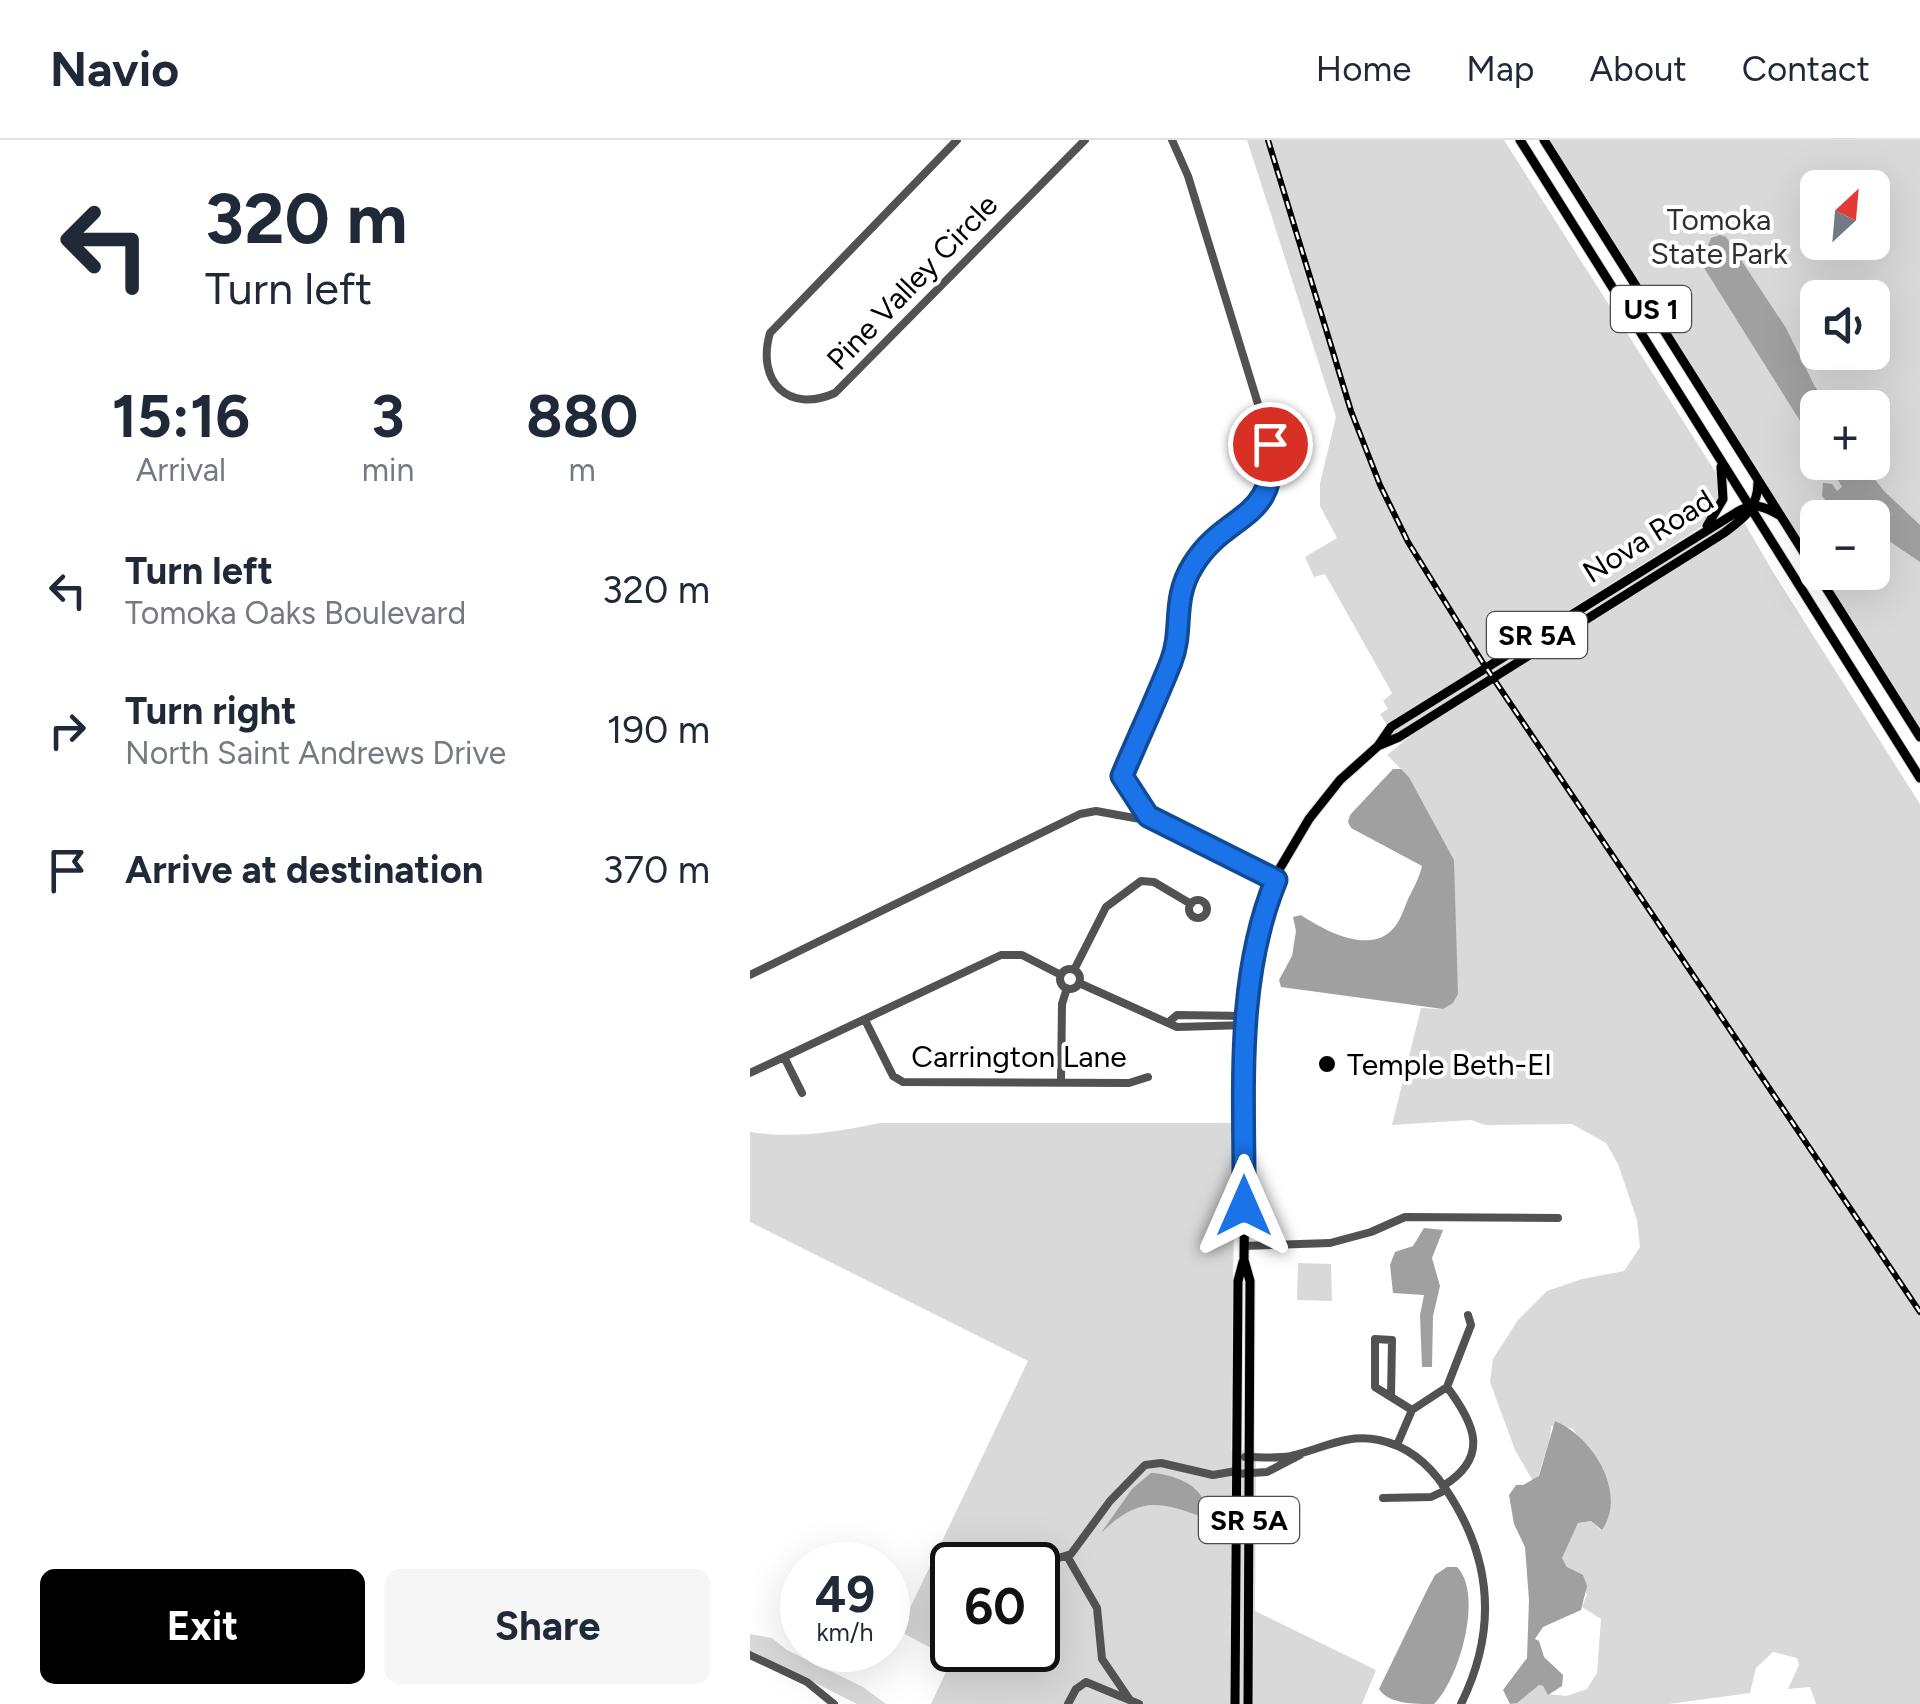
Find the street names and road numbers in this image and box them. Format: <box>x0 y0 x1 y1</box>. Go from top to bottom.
street label: Pine Valley Circle <box>819 186 1005 378</box>
road number: US 1 <box>1611 286 1691 332</box>
street label: Nova Road <box>1576 481 1720 591</box>
road number: SR 5A <box>1487 612 1587 658</box>
street label: Carrington Lane <box>911 1038 1127 1075</box>
road number: SR 5A <box>1199 1497 1299 1543</box>

